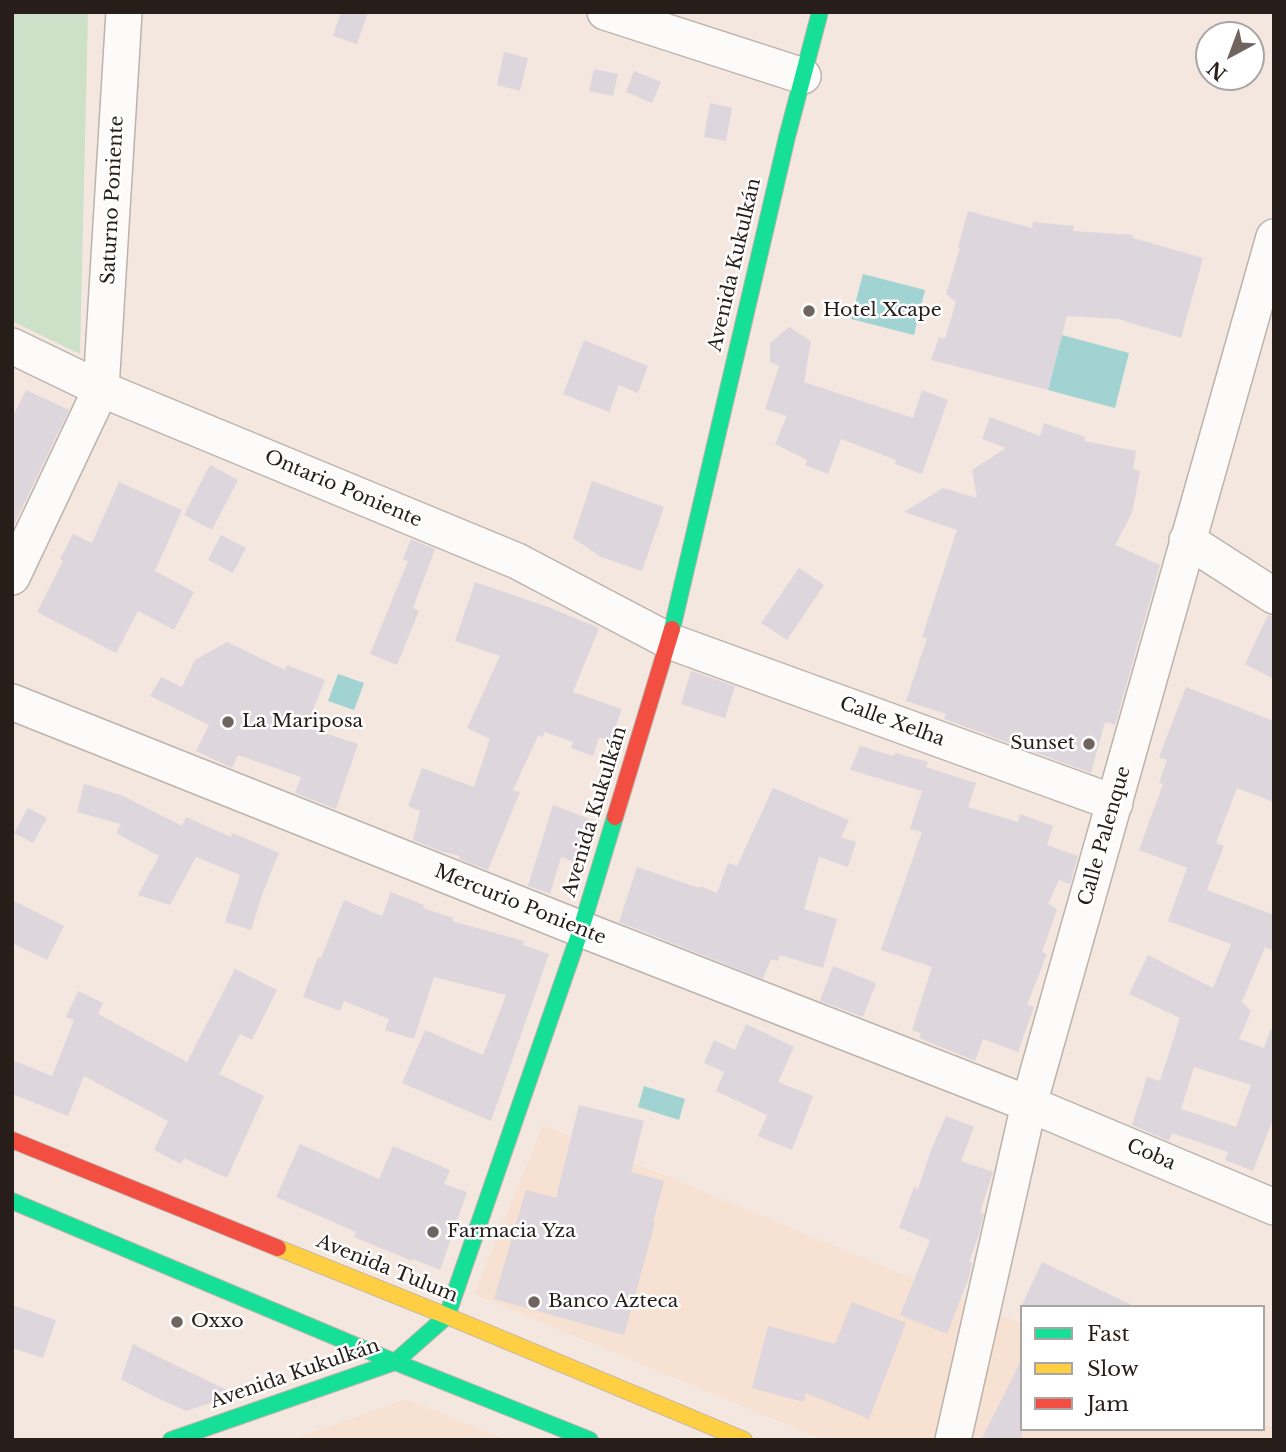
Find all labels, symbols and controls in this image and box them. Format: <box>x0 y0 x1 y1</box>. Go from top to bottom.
north arrow <box>1195 21 1265 91</box>
text: N <box>1203 56 1231 85</box>
street label: Saturno Poniente <box>97 115 129 285</box>
street label: Avenida Kukulkán <box>704 176 766 354</box>
place label: Hotel Xcape <box>823 300 942 322</box>
marker: Hotel Xcape <box>801 303 817 319</box>
street label: Ontario Poniente <box>261 446 425 532</box>
street label: Calle Xelha <box>836 692 948 752</box>
place label: La Mariposa <box>242 711 363 733</box>
marker: La Mariposa <box>220 714 236 730</box>
street label: Avenida Kukulkán <box>558 724 632 900</box>
place label: Sunset <box>1010 733 1075 755</box>
marker: Sunset <box>1081 736 1097 752</box>
street label: Calle Palenque <box>1074 764 1136 908</box>
street label: Mercurio Poniente <box>431 860 609 950</box>
street label: Coba <box>1123 1135 1179 1175</box>
place label: Farmacia Yza <box>447 1221 576 1243</box>
marker: Farmacia Yza <box>425 1224 441 1240</box>
street label: Avenida Tulum <box>313 1230 461 1308</box>
place label: Banco Azteca <box>548 1291 678 1313</box>
marker: Banco Azteca <box>526 1294 542 1310</box>
legend <box>1020 1305 1265 1431</box>
place label: Oxxo <box>191 1311 244 1333</box>
marker: Oxxo <box>169 1314 185 1330</box>
text: Fast <box>1087 1321 1129 1347</box>
street label: Avenida Kukulkán <box>207 1334 383 1414</box>
text: Slow <box>1087 1356 1139 1382</box>
text: Jam <box>1087 1391 1129 1417</box>

